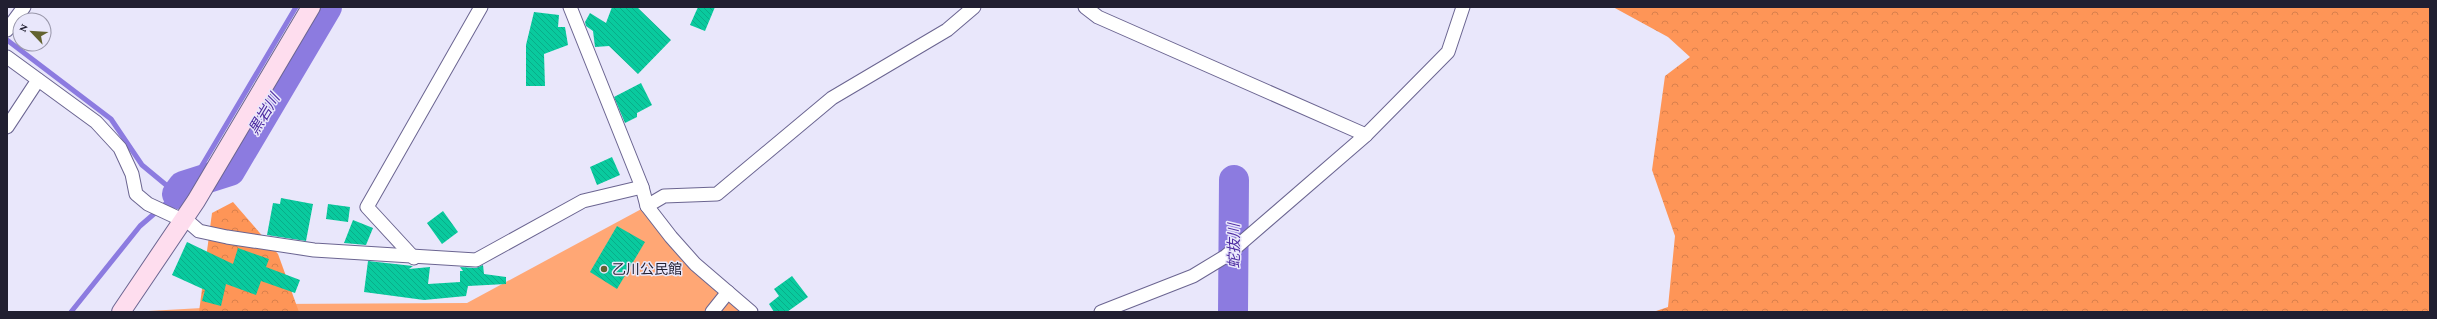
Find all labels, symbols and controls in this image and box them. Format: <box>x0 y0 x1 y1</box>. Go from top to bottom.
north arrow <box>12 12 52 52</box>
text: N <box>16 21 30 34</box>
water label: 黒岩川 <box>246 89 283 137</box>
water label: 蛇抜川 <box>1226 222 1242 269</box>
place label: 乙川公民館 <box>612 261 682 277</box>
marker: 乙川公民館 <box>599 264 609 274</box>

